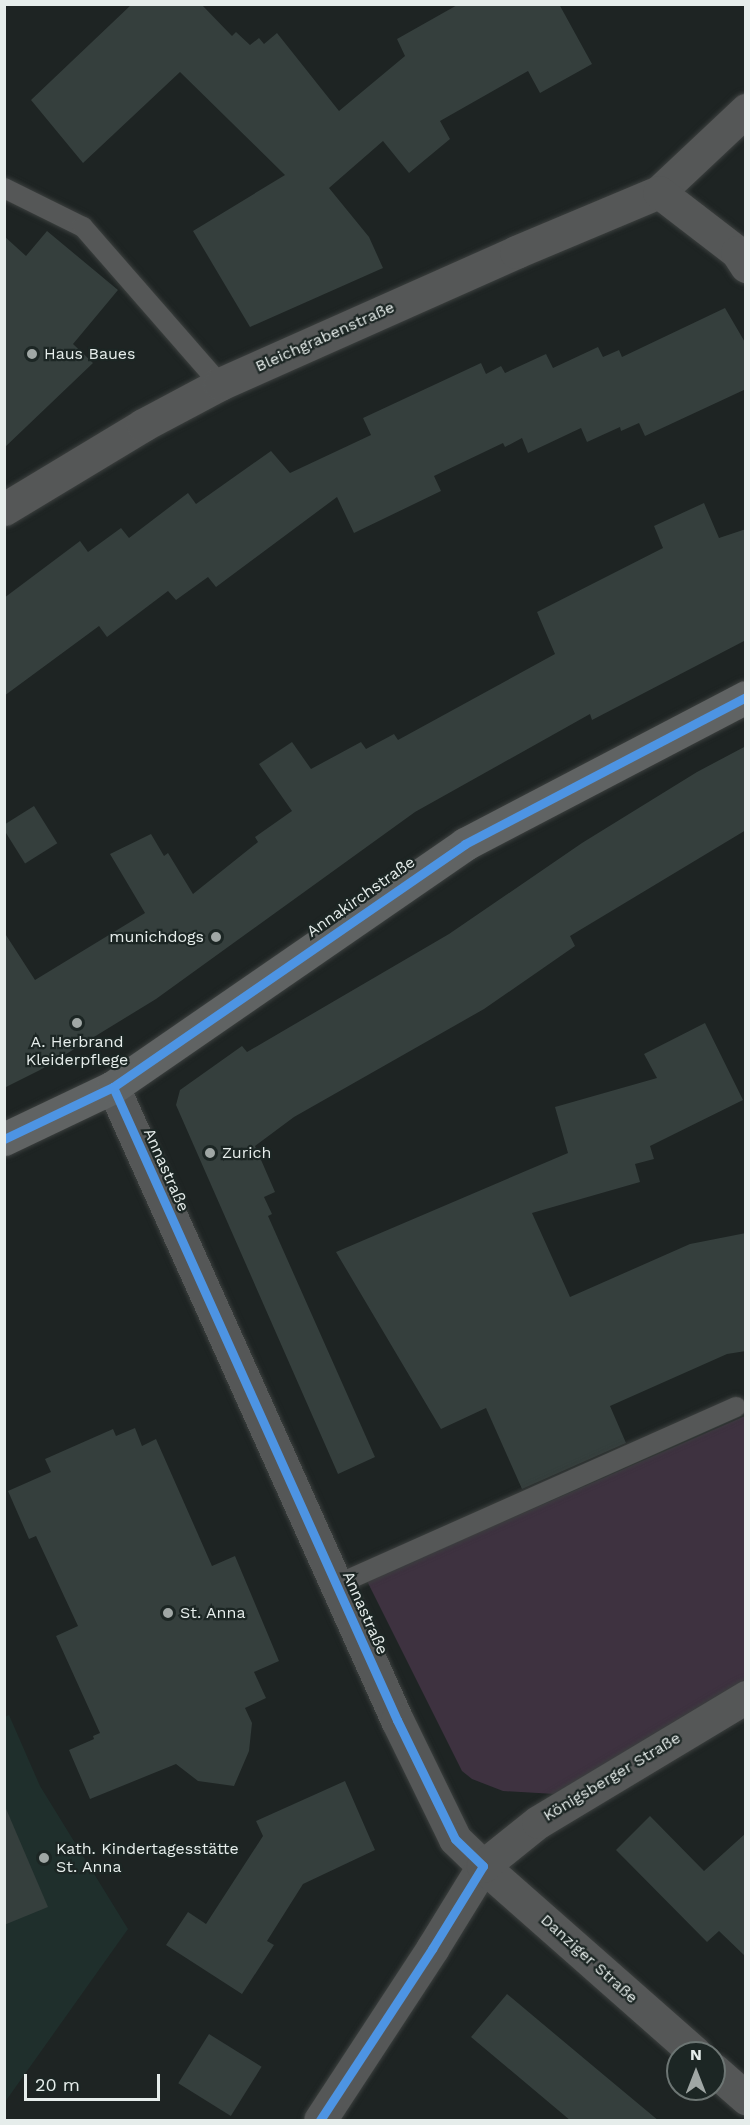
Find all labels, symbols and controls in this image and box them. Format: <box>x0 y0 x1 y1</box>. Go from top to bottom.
street label: Bleichgrabenstraße <box>252 298 398 376</box>
place label: Haus Baues <box>44 344 136 364</box>
marker: Haus Baues <box>25 347 39 361</box>
street label: Annakirchstraße <box>303 853 419 941</box>
place label: munichdogs <box>109 927 204 947</box>
marker: munichdogs <box>209 930 223 944</box>
marker: A. Herbrand Kleiderpflege <box>70 1016 84 1030</box>
place label: A. Herbrand Kleiderpflege <box>26 1032 128 1070</box>
street label: Annastraße <box>139 1125 193 1215</box>
place label: Zurich <box>222 1143 271 1163</box>
marker: Zurich <box>203 1146 217 1160</box>
street label: Annastraße <box>338 1568 392 1658</box>
place label: St. Anna <box>180 1603 246 1623</box>
marker: St. Anna <box>161 1606 175 1620</box>
street label: Königsberger Straße <box>540 1728 684 1826</box>
place label: Kath. Kindertagesstätte St. Anna <box>56 1839 239 1877</box>
marker: Kath. Kindertagesstätte St. Anna <box>37 1851 51 1865</box>
street label: Danziger Straße <box>536 1910 642 2008</box>
north arrow <box>666 2041 726 2101</box>
text: N <box>690 2045 702 2064</box>
scale bar <box>27 2062 164 2100</box>
text: 20 m <box>35 2074 80 2095</box>

